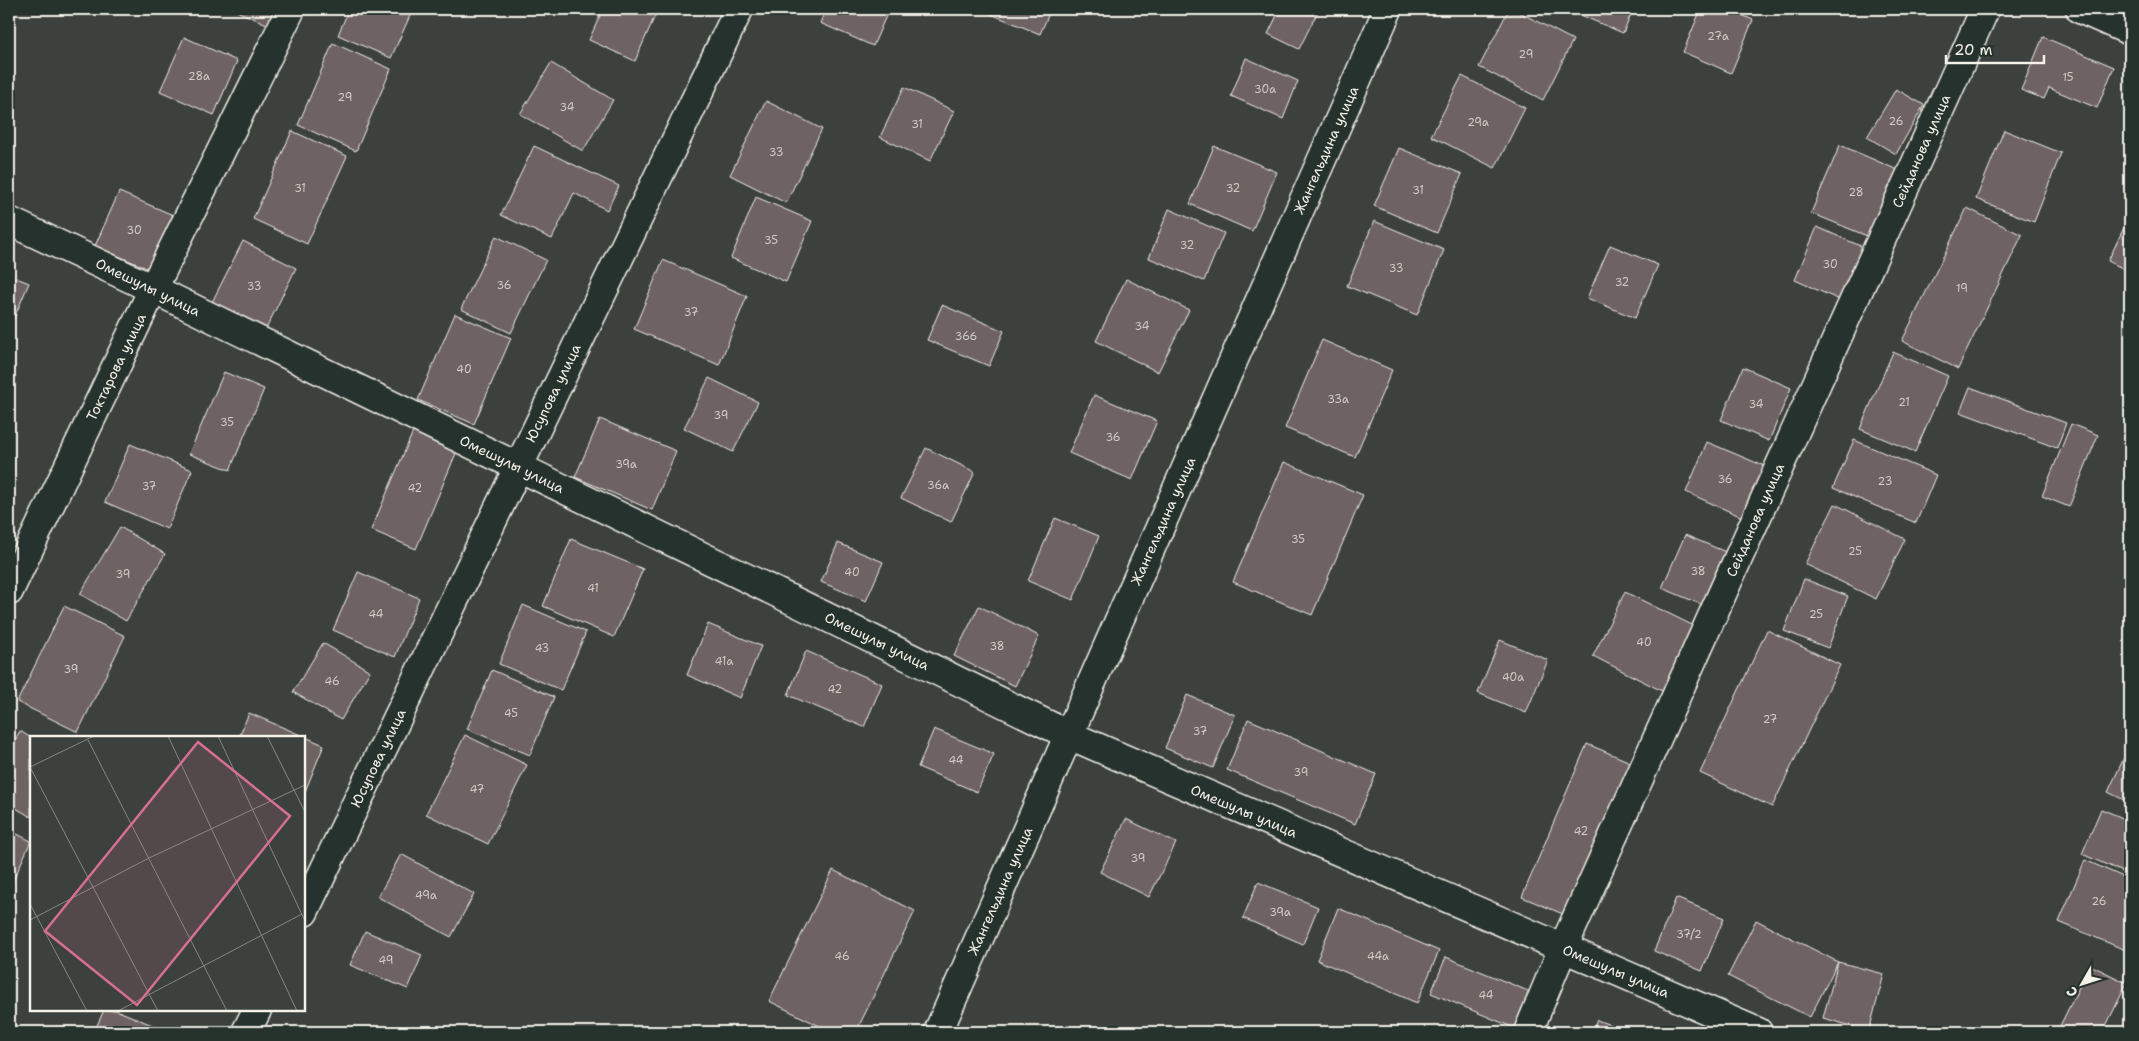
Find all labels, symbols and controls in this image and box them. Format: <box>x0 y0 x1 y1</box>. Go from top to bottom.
house number: 27а <box>1707 29 1729 44</box>
scale bar <box>1946 32 2044 64</box>
text: 20 m <box>1954 40 1993 60</box>
house number: 29 <box>1519 47 1533 62</box>
house number: 28а <box>188 69 210 84</box>
house number: 15 <box>2062 70 2074 85</box>
house number: 30а <box>1254 82 1276 97</box>
street label: Жангельдина улица <box>1290 83 1363 217</box>
house number: 29 <box>338 90 352 105</box>
street label: Сейданова улица <box>1888 91 1954 211</box>
house number: 34 <box>560 100 575 115</box>
house number: 26 <box>1889 114 1903 129</box>
house number: 29а <box>1467 115 1489 130</box>
house number: 31 <box>911 117 923 132</box>
house number: 33 <box>769 145 783 160</box>
house number: 31 <box>294 181 306 196</box>
house number: 32 <box>1226 181 1240 196</box>
house number: 31 <box>1412 183 1424 198</box>
house number: 28 <box>1848 185 1864 200</box>
house number: 30 <box>126 223 142 238</box>
house number: 35 <box>764 233 778 248</box>
house number: 32 <box>1180 238 1194 253</box>
street label: Омешулы улица <box>93 254 203 320</box>
house number: 30 <box>1822 257 1838 272</box>
house number: 33 <box>1389 261 1403 276</box>
house number: 32 <box>1615 275 1629 290</box>
house number: 36 <box>496 278 512 293</box>
house number: 33 <box>247 279 261 294</box>
house number: 19 <box>1956 281 1968 296</box>
house number: 37 <box>684 305 699 320</box>
street label: Токтарова улица <box>82 310 150 424</box>
house number: 34 <box>1135 319 1150 334</box>
house number: 366 <box>955 329 977 344</box>
street label: Юсупова улица <box>521 340 585 445</box>
house number: 40 <box>456 362 472 377</box>
house number: 33а <box>1327 392 1349 407</box>
house number: 21 <box>1898 395 1910 410</box>
house number: 34 <box>1749 397 1764 412</box>
house number: 39 <box>714 408 728 423</box>
house number: 35 <box>220 415 234 430</box>
house number: 36 <box>1105 430 1121 445</box>
street label: Омешулы улица <box>457 431 567 497</box>
street label: Жангельдина улица <box>1127 454 1200 588</box>
house number: 39а <box>615 457 637 472</box>
street label: Сейданова улица <box>1722 460 1788 580</box>
house number: 36 <box>1717 472 1733 487</box>
house number: 23 <box>1878 474 1892 489</box>
house number: 36а <box>927 478 949 493</box>
house number: 37 <box>142 479 157 494</box>
house number: 42 <box>408 481 422 496</box>
house number: 35 <box>1291 532 1305 547</box>
house number: 25 <box>1848 544 1862 559</box>
house number: 38 <box>1690 564 1706 579</box>
house number: 40 <box>844 565 860 580</box>
house number: 39 <box>116 567 130 582</box>
house number: 41 <box>587 581 599 596</box>
house number: 44 <box>368 607 384 622</box>
house number: 25 <box>1809 607 1823 622</box>
street label: Омешулы улица <box>822 608 932 674</box>
house number: 40 <box>1636 635 1652 650</box>
house number: 38 <box>989 639 1005 654</box>
house number: 43 <box>535 641 549 656</box>
house number: 41а <box>715 654 733 669</box>
house number: 39 <box>64 662 78 677</box>
house number: 40а <box>1502 670 1524 685</box>
house number: 46 <box>324 674 340 689</box>
house number: 42 <box>828 682 842 697</box>
street label: Юсупова улица <box>346 705 410 810</box>
house number: 45 <box>504 706 518 721</box>
house number: 27 <box>1763 712 1778 727</box>
house number: 37 <box>1193 724 1208 739</box>
inset map <box>30 736 305 1011</box>
house number: 44 <box>948 753 964 768</box>
house number: 39 <box>1294 765 1308 780</box>
street label: Омешулы улица <box>1188 780 1300 842</box>
house number: 47 <box>470 782 485 797</box>
street label: Жангельдина улица <box>964 824 1037 958</box>
house number: 42 <box>1574 824 1588 839</box>
house number: 39 <box>1131 851 1145 866</box>
house number: 49а <box>415 888 437 903</box>
house number: 26 <box>2092 894 2106 909</box>
house number: 39а <box>1269 905 1291 920</box>
house number: 37/2 <box>1676 927 1702 942</box>
street label: Омешулы улица <box>1560 940 1672 1002</box>
house number: 46 <box>834 949 850 964</box>
house number: 44а <box>1367 949 1389 964</box>
house number: 49 <box>379 953 393 968</box>
north arrow <box>2056 958 2106 1008</box>
text: С <box>2062 983 2082 1001</box>
house number: 44 <box>1478 988 1494 1003</box>

